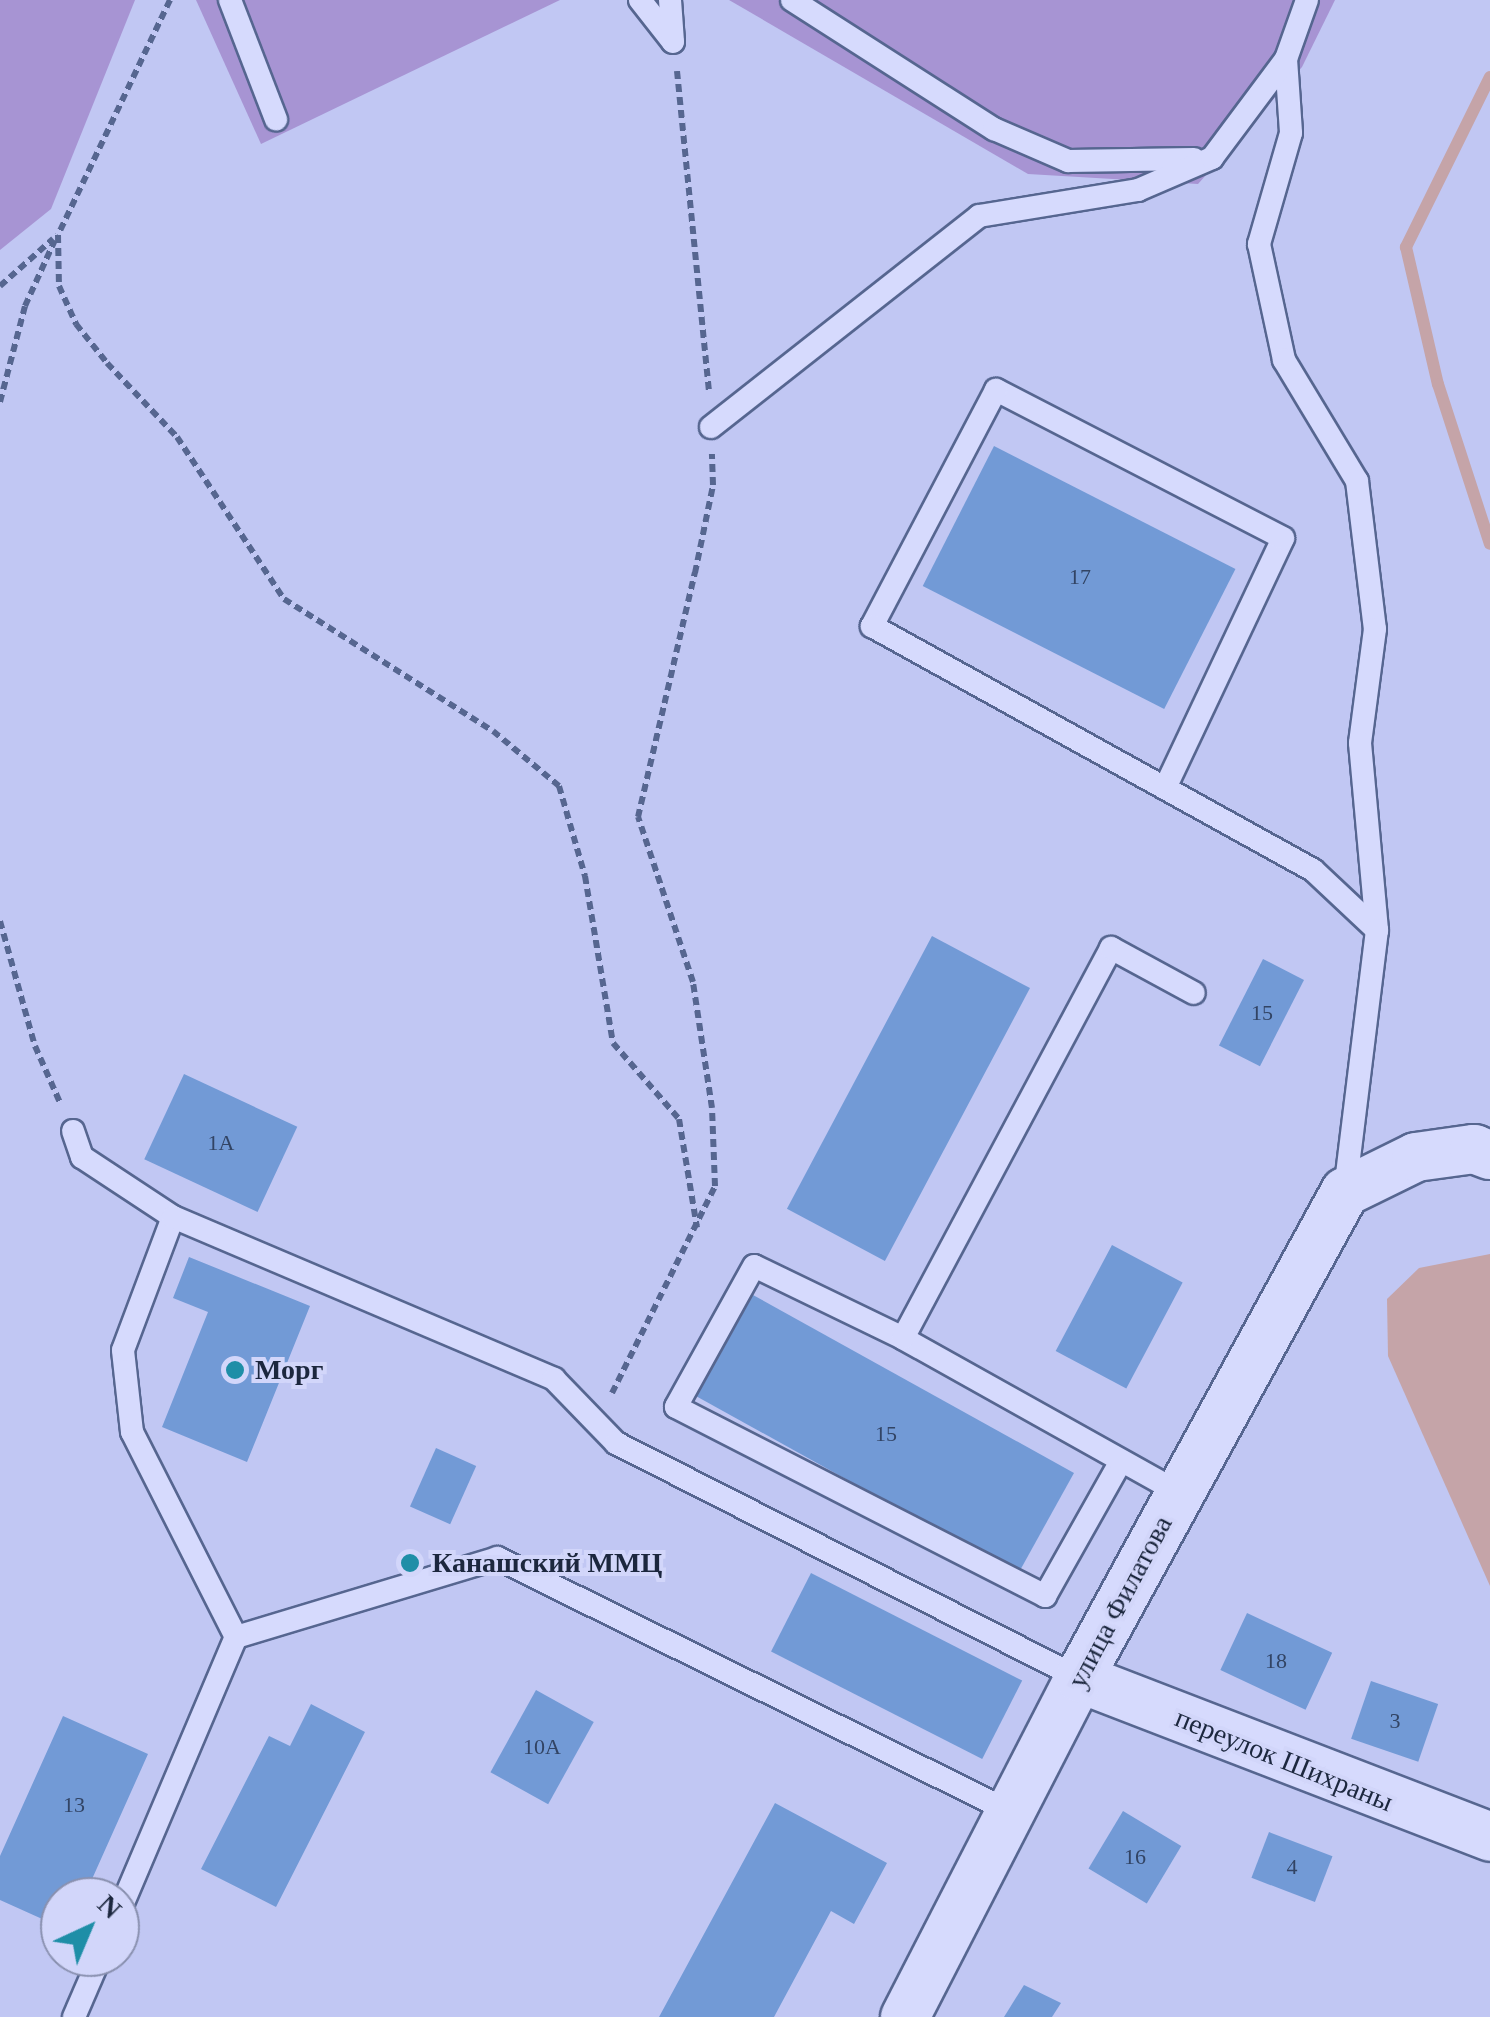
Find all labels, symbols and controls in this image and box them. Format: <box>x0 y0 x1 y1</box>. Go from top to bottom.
house number: 17 <box>1069 564 1091 590</box>
house number: 15 <box>1251 1000 1273 1026</box>
house number: 1А <box>208 1130 234 1156</box>
place label: Морг <box>255 1353 323 1387</box>
marker: Морг <box>224 1359 246 1381</box>
house number: 15 <box>875 1421 897 1447</box>
street label: улица Филатова <box>1061 1510 1179 1694</box>
place label: Канашский ММЦ <box>432 1546 662 1580</box>
marker: Канашский ММЦ <box>397 1550 423 1576</box>
house number: 18 <box>1265 1648 1287 1674</box>
street label: переулок Шихраны <box>1170 1701 1398 1819</box>
house number: 3 <box>1390 1708 1400 1734</box>
house number: 10А <box>523 1734 561 1760</box>
house number: 13 <box>63 1792 85 1818</box>
house number: 16 <box>1124 1844 1146 1870</box>
house number: 4 <box>1286 1854 1298 1880</box>
north arrow <box>40 1877 140 1977</box>
text: N <box>92 1888 128 1925</box>

